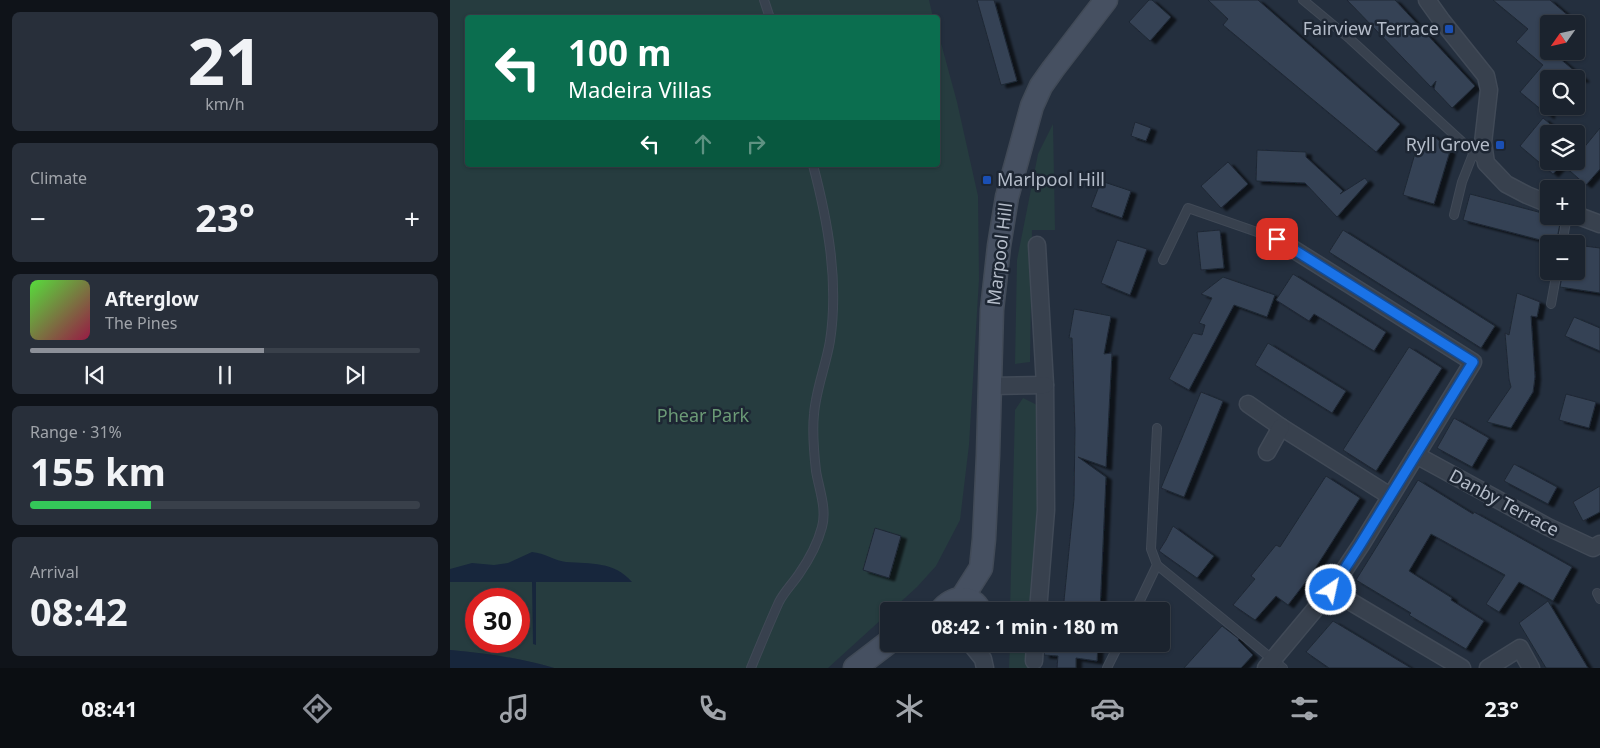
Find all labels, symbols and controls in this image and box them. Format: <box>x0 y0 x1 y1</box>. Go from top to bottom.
north arrow <box>1540 15 1585 60</box>
map controls <box>1540 15 1585 280</box>
text: 21 <box>188 16 262 104</box>
place label: Fairview Terrace <box>1303 16 1439 40</box>
marker: Fairview Terrace <box>1443 23 1455 35</box>
text: 100 m <box>568 29 671 76</box>
icon: left <box>485 35 550 100</box>
button: search <box>1540 70 1585 115</box>
text: Madeira Villas <box>568 74 712 104</box>
text: km/h <box>205 93 245 115</box>
button: layers <box>1540 125 1585 170</box>
icon: left <box>636 130 664 158</box>
icon: ahead <box>689 130 717 158</box>
icon: right <box>742 130 770 158</box>
place label: Ryll Grove <box>1406 132 1490 156</box>
marker: Ryll Grove <box>1494 139 1506 151</box>
text: Climate <box>30 167 87 189</box>
place label: Marlpool Hill <box>997 167 1105 191</box>
marker: Marlpool Hill <box>981 174 993 186</box>
button: + <box>1540 180 1585 225</box>
text: 23° <box>195 191 255 243</box>
text: − <box>30 199 46 237</box>
text: + <box>404 199 420 237</box>
street label: Marpool Hill <box>981 201 1017 307</box>
pin <box>1256 218 1298 260</box>
icon: arrive <box>1263 225 1291 253</box>
button: − <box>1540 235 1585 280</box>
text: Afterglow <box>105 286 199 312</box>
text: The Pines <box>105 312 177 334</box>
icon: previous <box>81 361 109 389</box>
icon: pause <box>211 361 239 389</box>
icon: next <box>341 361 369 389</box>
park label: Phear Park <box>657 403 750 427</box>
text: Range · 31% <box>30 421 122 443</box>
text: 155 km <box>30 445 166 497</box>
street label: Danby Terrace <box>1445 463 1564 541</box>
text: Arrival <box>30 561 79 583</box>
position arrow <box>1304 563 1356 615</box>
text: 08:42 <box>30 585 128 637</box>
speed limit sign: 30 <box>465 588 530 653</box>
text: 08:42 · 1 min · 180 m <box>931 614 1119 640</box>
icon: directions <box>300 691 335 726</box>
icon: music <box>497 691 532 726</box>
icon: phone <box>695 691 730 726</box>
icon: climate <box>892 691 927 726</box>
icon: car <box>1090 691 1125 726</box>
icon: filters <box>1287 691 1322 726</box>
text: 08:41 <box>81 693 138 723</box>
text: 23° <box>1484 693 1519 723</box>

